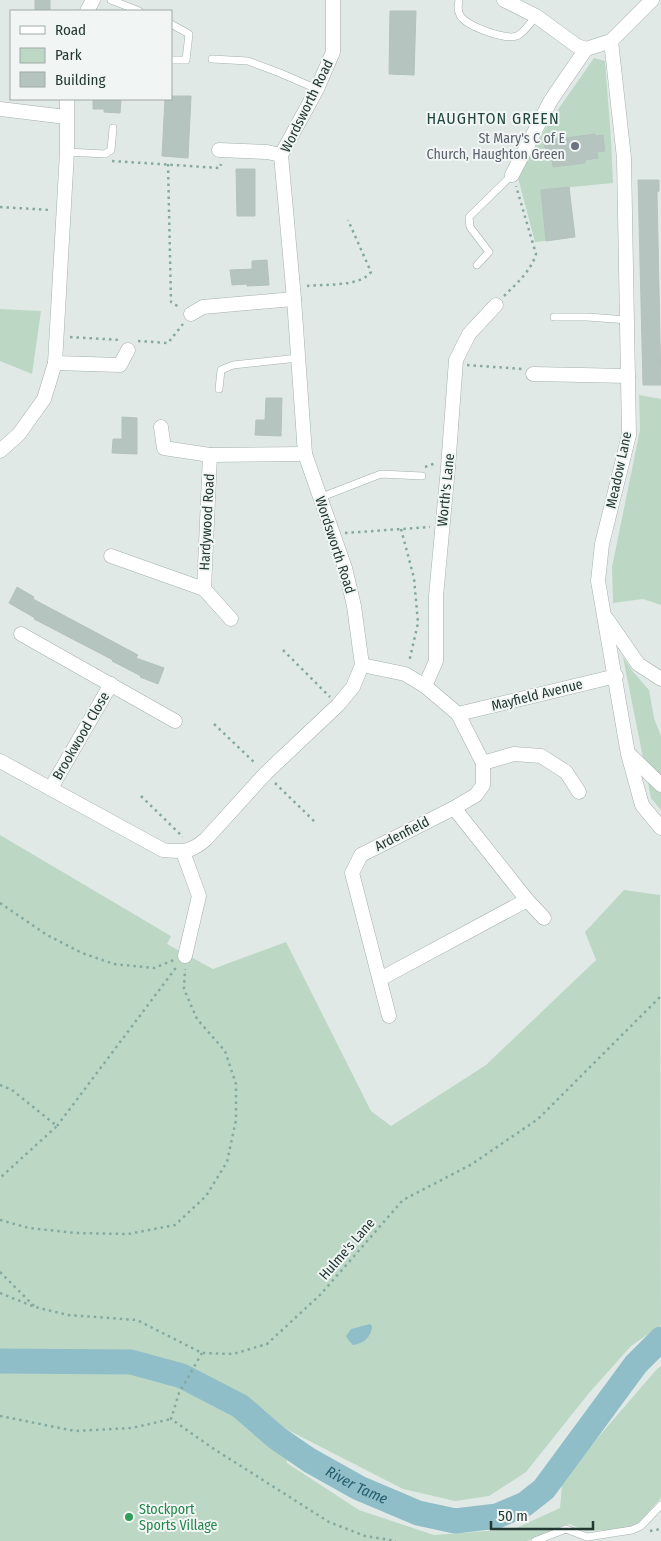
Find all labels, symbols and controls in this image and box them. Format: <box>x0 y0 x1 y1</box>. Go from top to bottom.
legend <box>10 10 172 100</box>
text: Road <box>55 21 86 39</box>
text: Park <box>55 46 82 64</box>
street label: Wordsworth Road <box>277 57 337 155</box>
text: Building <box>55 71 106 89</box>
district label: HAUGHTON GREEN <box>426 109 560 128</box>
place label: St Mary's C of E Church, Haughton Green <box>426 130 565 163</box>
marker: St Mary's C of E Church, Haughton Green <box>569 140 581 152</box>
street label: Meadow Lane <box>603 430 635 510</box>
street label: Worth's Lane <box>434 452 458 528</box>
street label: Hardywood Road <box>196 473 218 571</box>
street label: Wordsworth Road <box>311 494 359 596</box>
street label: Mayfield Avenue <box>490 675 585 715</box>
street label: Brookwood Close <box>49 689 113 783</box>
street label: Ardenfield <box>372 813 432 855</box>
street label: Hulme's Lane <box>316 1215 378 1283</box>
water label: River Tame <box>323 1462 390 1508</box>
scale bar <box>491 1498 594 1530</box>
place label: Stockport Sports Village <box>139 1501 218 1534</box>
text: 50 m <box>498 1507 528 1525</box>
marker: Stockport Sports Village <box>123 1511 135 1523</box>

